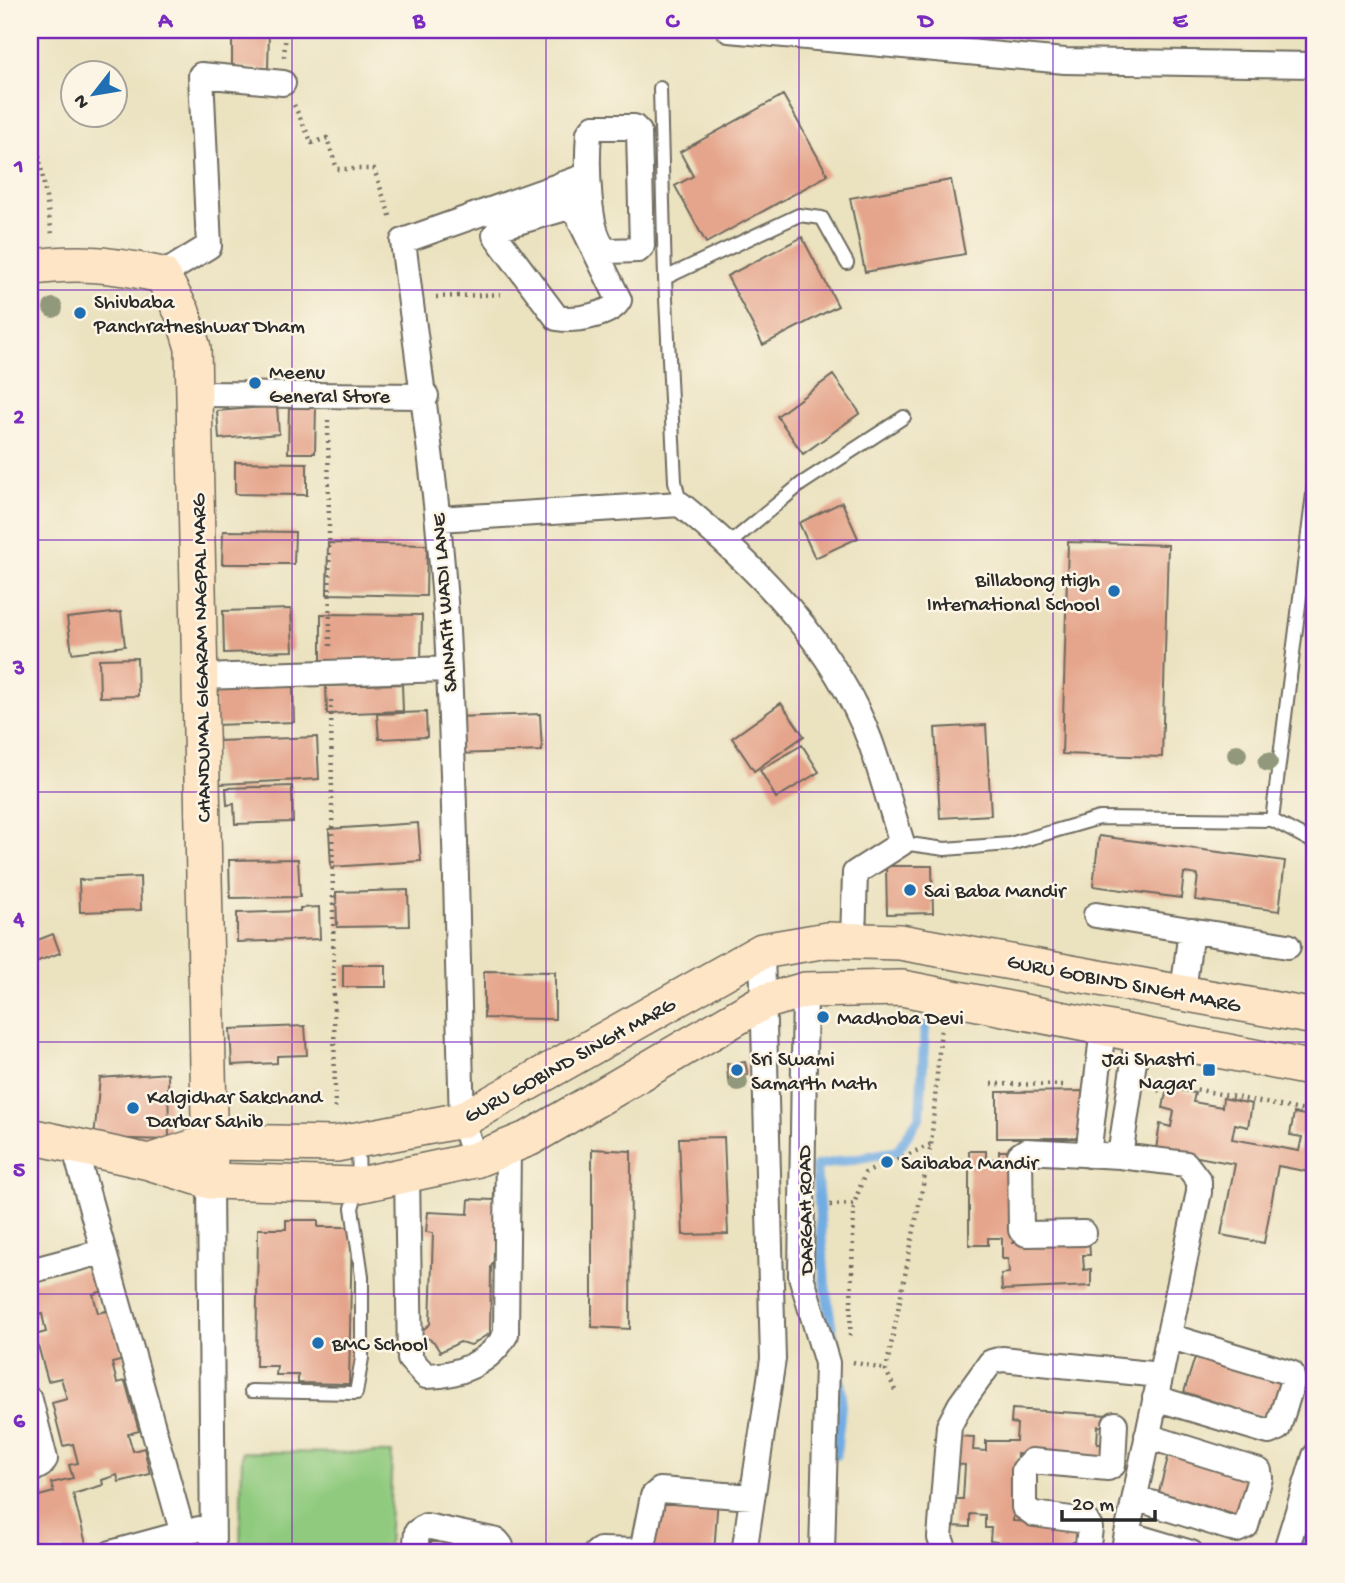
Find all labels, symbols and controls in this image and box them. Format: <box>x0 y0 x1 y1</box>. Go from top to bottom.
text: A <box>157 9 173 36</box>
text: B <box>412 9 426 36</box>
text: C <box>666 9 681 36</box>
text: D <box>917 9 935 36</box>
text: E <box>1173 9 1189 36</box>
north arrow <box>60 60 130 130</box>
text: N <box>69 90 95 112</box>
text: 1 <box>13 154 24 181</box>
place label: Shivbaba Panchratneshwar Dham <box>93 292 305 341</box>
marker: Shivbaba Panchratneshwar Dham <box>72 305 88 321</box>
place label: Meenu General Store <box>269 362 391 411</box>
marker: Meenu General Store <box>247 375 263 391</box>
text: 2 <box>13 405 25 432</box>
street label: CHANDUMAL GIGARAM NAGPAL MARG <box>188 493 219 823</box>
street label: SAINATH WADI LANE <box>428 512 465 693</box>
place label: Billabong High International School <box>927 570 1100 619</box>
marker: Billabong High International School <box>1106 583 1122 599</box>
text: 3 <box>12 656 25 683</box>
place label: Sai Baba Mandir <box>924 881 1067 906</box>
marker: Sai Baba Mandir <box>902 882 918 898</box>
text: 4 <box>13 907 25 934</box>
street label: GURU GOBIND SINGH MARG <box>1004 951 1243 1021</box>
street label: GURU GOBIND SINGH MARG <box>461 993 681 1131</box>
place label: Madhoba Devi <box>837 1008 964 1033</box>
marker: Madhoba Devi <box>815 1009 831 1025</box>
place label: Sri Swami Samarth Math <box>751 1049 877 1098</box>
place label: Jai Shastri Nagar <box>1102 1049 1197 1098</box>
marker: Sri Swami Samarth Math <box>729 1062 745 1078</box>
marker: Jai Shastri Nagar <box>1201 1062 1217 1078</box>
place label: Kalgidhar Sakchand Darbar Sahib <box>145 1087 324 1136</box>
marker: Kalgidhar Sakchand Darbar Sahib <box>125 1100 141 1116</box>
street label: DARGAH ROAD <box>794 1145 821 1277</box>
place label: Saibaba Mandir <box>901 1153 1039 1178</box>
marker: Saibaba Mandir <box>879 1154 895 1170</box>
text: 5 <box>13 1158 25 1185</box>
place label: BMC School <box>331 1334 428 1359</box>
marker: BMC School <box>310 1335 326 1351</box>
text: 6 <box>13 1409 26 1436</box>
scale bar <box>1062 1478 1154 1522</box>
text: 20 m <box>1072 1494 1114 1519</box>

